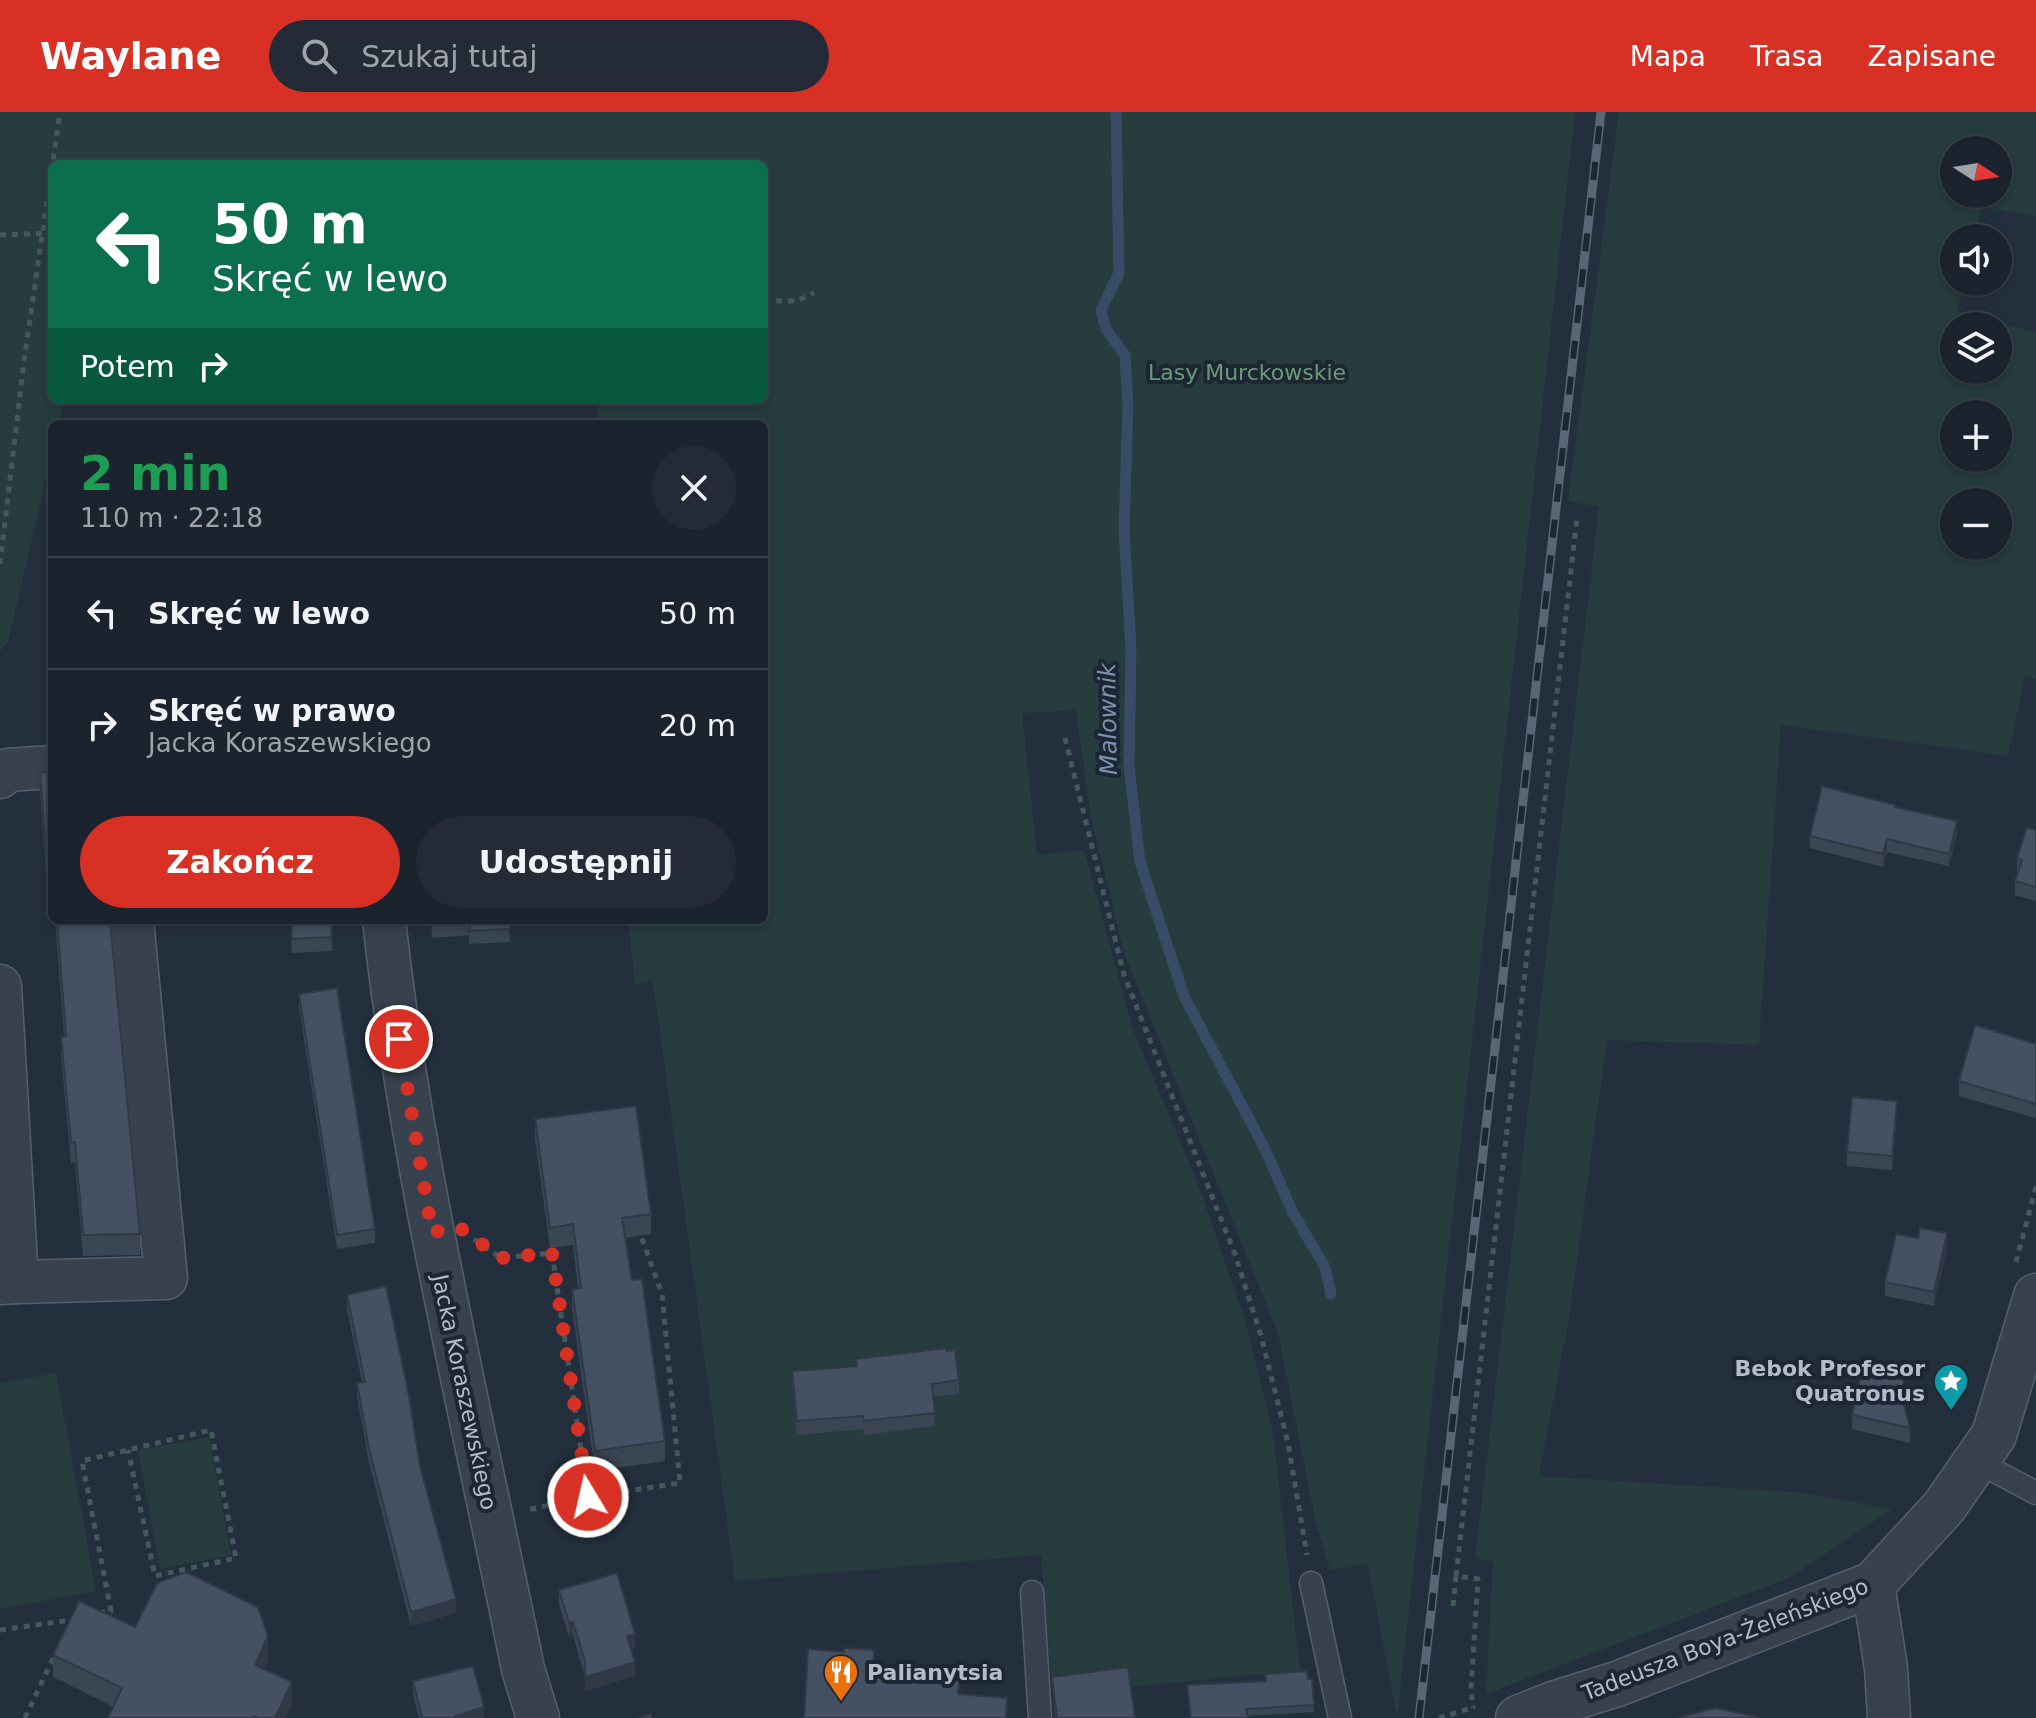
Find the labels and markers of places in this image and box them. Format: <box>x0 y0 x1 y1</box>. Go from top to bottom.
pin <box>365 1005 433 1073</box>
place label: Bebok Profesor Quatronus <box>1735 1356 1925 1406</box>
place icon: Bebok Profesor Quatronus <box>1932 1362 1970 1412</box>
restaurant icon: Palianytsia <box>822 1653 860 1703</box>
place label: Palianytsia <box>867 1660 1003 1685</box>

